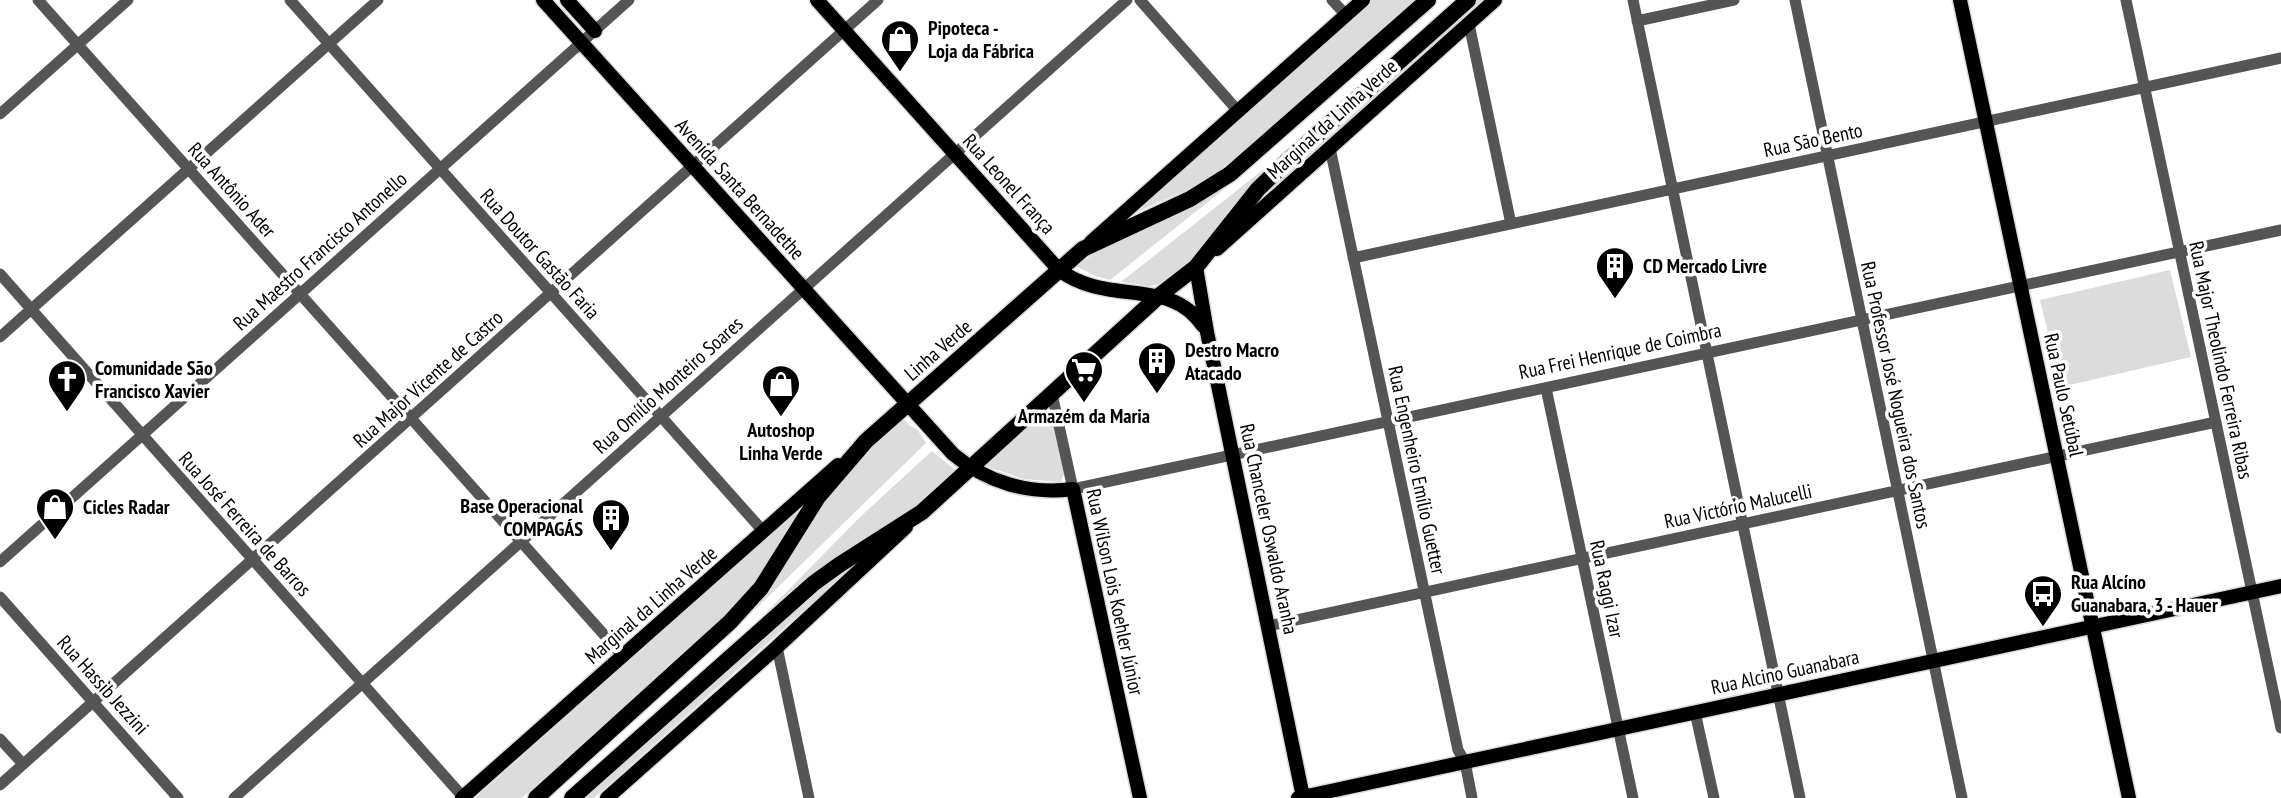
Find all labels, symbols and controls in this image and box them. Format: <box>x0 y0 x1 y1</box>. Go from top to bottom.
place label: Pipoteca - Loja da Fábrica <box>928 15 1034 64</box>
shop icon: Pipoteca - Loja da Fábrica <box>879 18 921 73</box>
street label: Marginal da Linha Verde <box>1261 54 1403 184</box>
street label: Avenida Santa Bernadethe <box>670 113 810 265</box>
street label: Rua São Bento <box>1761 117 1865 163</box>
street label: Rua Leonel França <box>957 128 1061 240</box>
street label: Rua Antônio Ader <box>182 137 282 243</box>
street label: Rua Maestro Francisco Antonello <box>228 166 412 336</box>
street label: Rua Doutor Gastão Faria <box>474 183 606 325</box>
street label: Rua Major Theolindo Ferreira Ribas <box>2183 239 2259 481</box>
building icon: CD Mercado Livre <box>1594 245 1636 300</box>
place label: CD Mercado Livre <box>1643 253 1767 279</box>
street label: Rua Professor José Nogueira dos Santos <box>1855 259 1937 531</box>
street label: Rua Major Vicente de Castro <box>348 305 508 453</box>
street label: Rua Omílio Monteiro Soares <box>588 311 749 459</box>
street label: Linha Verde <box>899 314 977 386</box>
street label: Rua Frei Henrique de Coimbra <box>1516 317 1724 385</box>
street label: Rua Paulo Setúbal <box>2038 331 2090 459</box>
place label: Destro Macro Atacado <box>1184 337 1279 386</box>
building icon: Destro Macro Atacado <box>1136 340 1178 395</box>
supermarket icon: Armazém da Maria <box>1063 349 1105 404</box>
place label: Comunidade São Francisco Xavier <box>95 355 213 404</box>
church icon: Comunidade São Francisco Xavier <box>46 358 88 413</box>
shop icon: Autoshop Linha Verde <box>760 363 802 418</box>
street label: Rua Engenheiro Emílio Guetter <box>1382 363 1452 577</box>
place label: Armazém da Maria <box>1017 403 1150 429</box>
place label: Autoshop Linha Verde <box>739 417 823 466</box>
street label: Rua Chanceler Oswaldo Aranha <box>1234 421 1304 637</box>
street label: Rua José Ferreira de Barros <box>173 446 317 602</box>
street label: Rua Victório Malucelli <box>1662 478 1814 534</box>
shop icon: Cicles Radar <box>34 486 76 541</box>
street label: Rua Wilson Lois Koehler Júnior <box>1080 486 1150 698</box>
place label: Base Operacional COMPAGÁS <box>460 493 583 542</box>
place label: Cicles Radar <box>83 494 170 520</box>
building icon: Base Operacional COMPAGÁS <box>590 497 632 552</box>
street label: Rua Raggi Izar <box>1584 538 1630 641</box>
street label: Marginal da Linha Verde <box>580 541 722 669</box>
place label: Rua Alcíno Guanabara, 3 - Hauer <box>2071 569 2218 618</box>
bus stop icon: Rua Alcíno Guanabara, 3 - Hauer <box>2022 573 2064 628</box>
street label: Rua Hassib Jezzini <box>52 630 154 740</box>
street label: Rua Alcino Guanabara <box>1709 644 1861 700</box>

